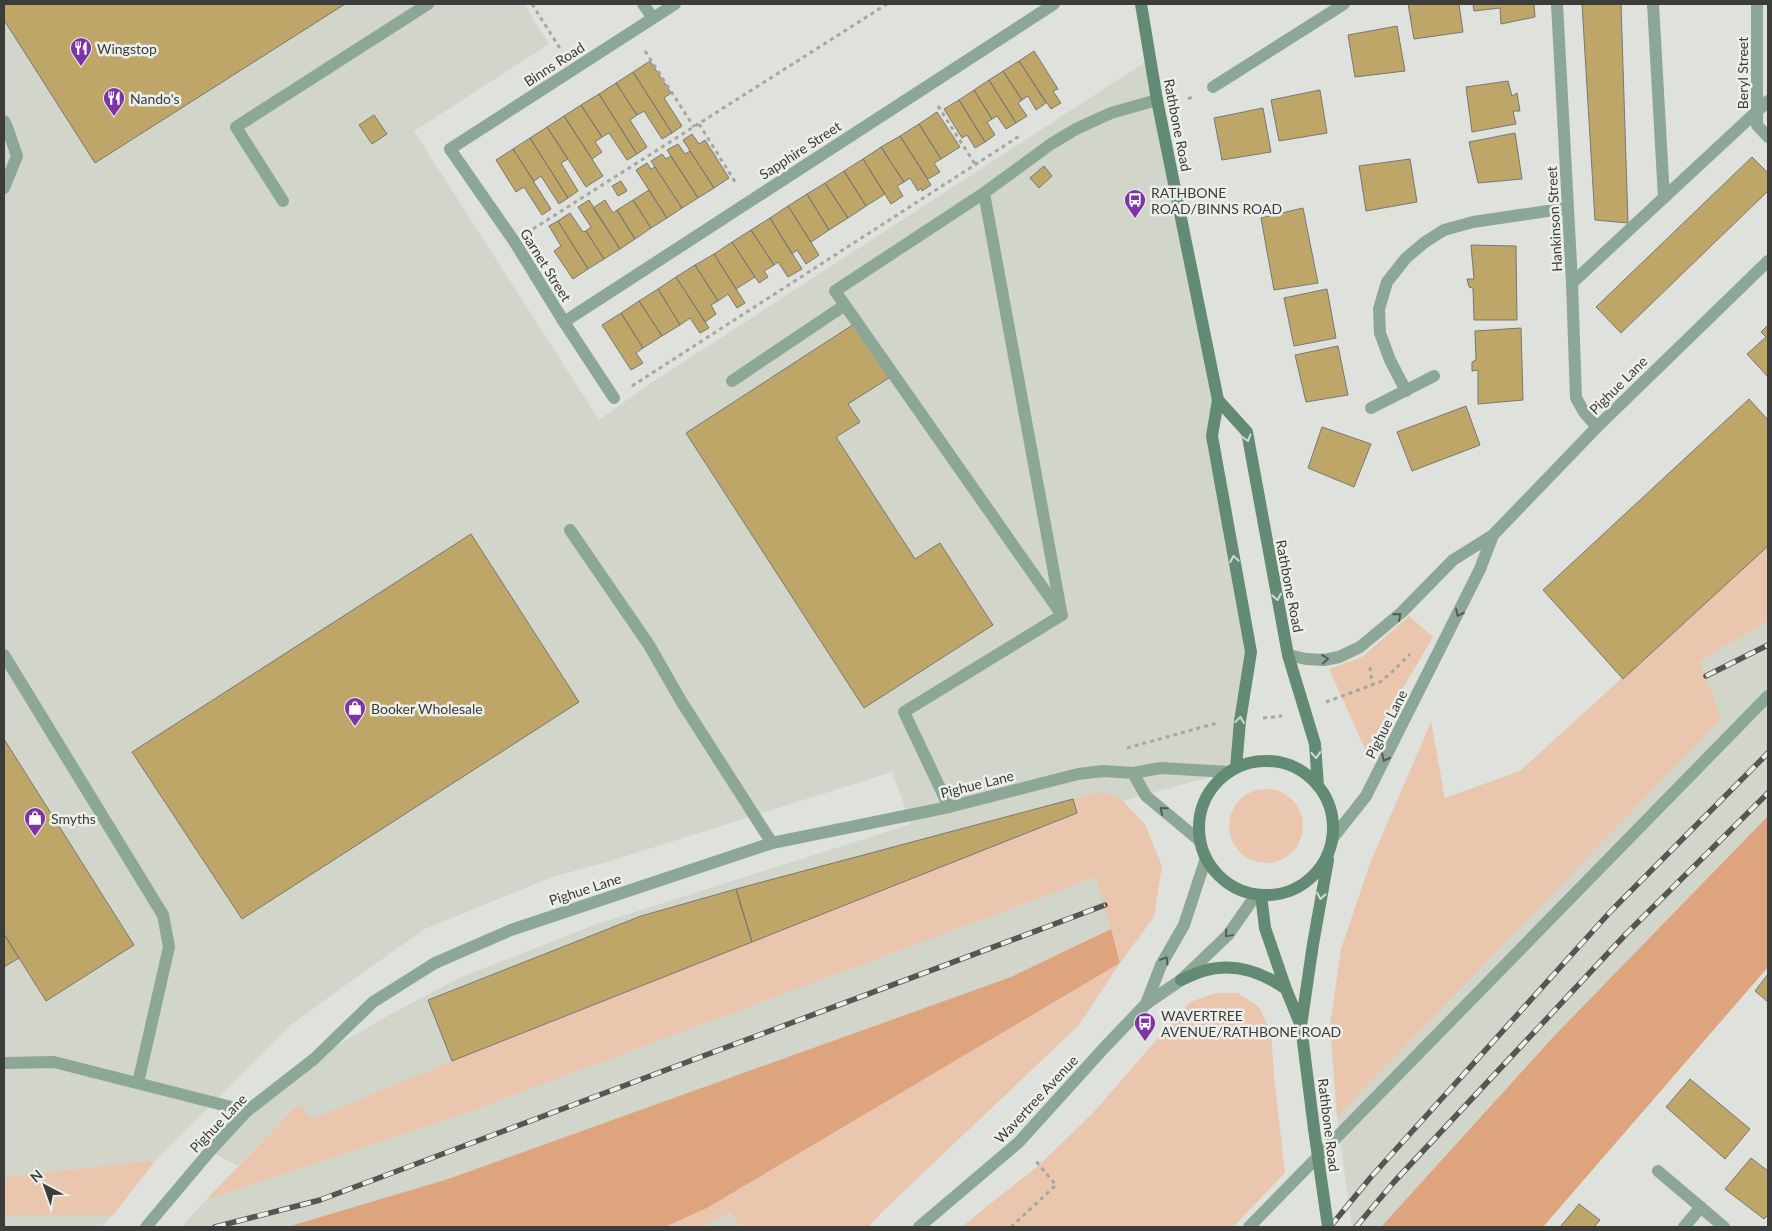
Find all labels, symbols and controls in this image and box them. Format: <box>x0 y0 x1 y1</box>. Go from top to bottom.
restaurant icon: Wingstop <box>69 36 93 67</box>
street label: Beryl Street <box>1734 37 1751 109</box>
street label: Binns Road <box>521 38 587 90</box>
place label: Wingstop <box>97 40 157 57</box>
street label: Rathbone Road <box>1161 77 1195 173</box>
restaurant icon: Nando's <box>102 86 126 117</box>
place label: Nando's <box>130 90 180 107</box>
street label: Sapphire Street <box>756 117 844 183</box>
street label: Hankinson Street <box>1543 166 1565 272</box>
place label: RATHBONE ROAD/BINNS ROAD <box>1151 184 1282 217</box>
bus stop icon: RATHBONE ROAD/BINNS ROAD <box>1123 188 1147 219</box>
street label: Garnet Street <box>517 225 575 305</box>
street label: Pighue Lane <box>1585 352 1651 418</box>
one-way arrow <box>1241 433 1251 442</box>
street label: Rathbone Road <box>1273 538 1307 634</box>
one-way arrow <box>1230 555 1240 564</box>
one-way arrow <box>1272 593 1282 602</box>
one-way arrow <box>1455 608 1465 617</box>
one-way arrow <box>1392 612 1401 621</box>
one-way arrow <box>1322 654 1330 665</box>
street label: Pighue Lane <box>1361 687 1411 761</box>
shop icon: Booker Wholesale <box>343 696 367 727</box>
place label: Booker Wholesale <box>371 700 483 717</box>
one-way arrow <box>1234 715 1245 723</box>
one-way arrow <box>1310 751 1321 759</box>
one-way arrow <box>1381 753 1391 762</box>
street label: Pighue Lane <box>939 767 1015 801</box>
shop icon: Smyths <box>23 806 47 837</box>
one-way arrow <box>1159 807 1168 816</box>
place label: Smyths <box>51 810 96 827</box>
street label: Pighue Lane <box>547 869 623 909</box>
one-way arrow <box>1317 892 1327 901</box>
one-way arrow <box>1225 928 1233 937</box>
one-way arrow <box>1158 956 1168 965</box>
place label: WAVERTREE AVENUE/RATHBONE ROAD <box>1161 1007 1341 1040</box>
bus stop icon: WAVERTREE AVENUE/RATHBONE ROAD <box>1133 1011 1157 1042</box>
street label: Wavertree Avenue <box>991 1051 1081 1147</box>
street label: Rathbone Road <box>1315 1077 1343 1173</box>
street label: Pighue Lane <box>186 1090 250 1156</box>
north arrow <box>20 1161 70 1211</box>
text: N <box>26 1166 46 1186</box>

